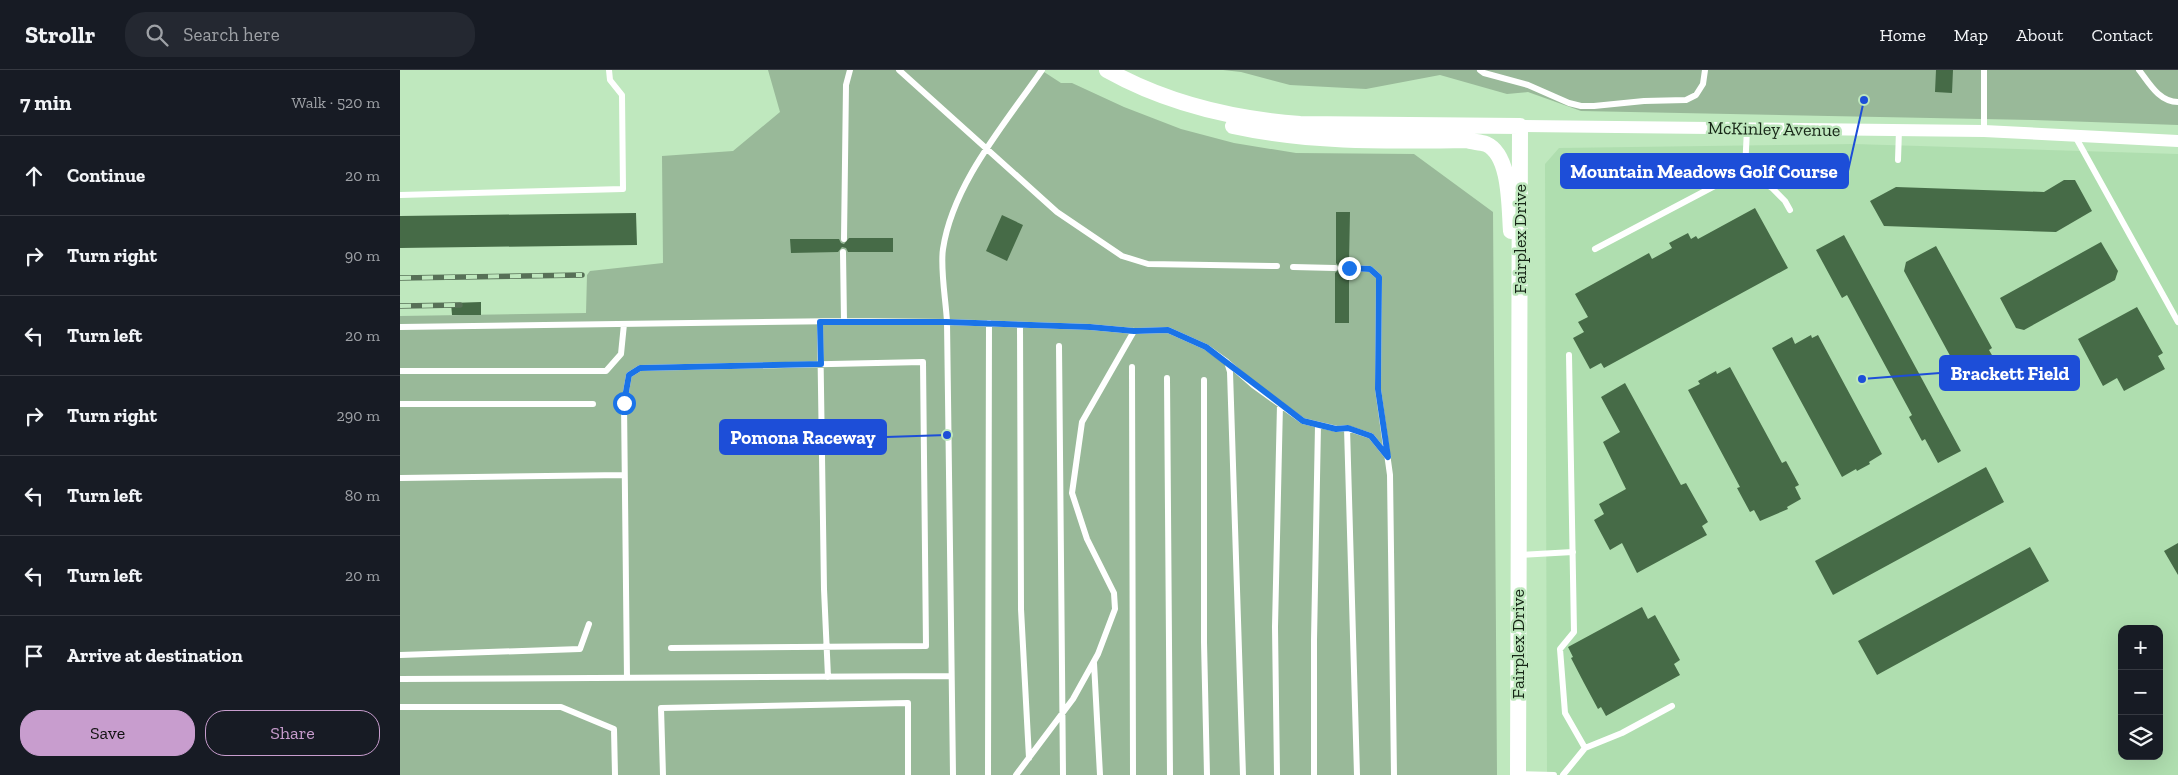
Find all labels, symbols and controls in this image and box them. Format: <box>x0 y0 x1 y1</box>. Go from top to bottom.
search box <box>125 12 475 57</box>
text: Strollr <box>25 20 95 49</box>
icon: search <box>143 21 171 49</box>
text: Search here <box>183 23 280 46</box>
text: Home <box>1879 24 1926 46</box>
text: Map <box>1954 24 1988 46</box>
text: About <box>2016 24 2063 46</box>
text: Contact <box>2091 24 2153 46</box>
text: 7 min <box>20 90 71 115</box>
text: Walk · 520 m <box>292 93 380 112</box>
street label: McKinley Avenue <box>1707 117 1841 141</box>
callout: Mountain Meadows Golf Course <box>1561 154 1848 188</box>
text: Mountain Meadows Golf Course <box>1570 160 1838 183</box>
icon: ahead <box>20 162 48 190</box>
text: Continue <box>67 164 145 187</box>
text: 20 m <box>345 166 380 185</box>
street label: Fairplex Drive <box>1509 184 1531 294</box>
icon: right <box>20 242 48 270</box>
text: Turn right <box>67 244 157 267</box>
text: 90 m <box>345 246 380 265</box>
route end <box>1338 257 1361 280</box>
icon: left <box>20 322 48 350</box>
text: Turn left <box>67 324 142 347</box>
text: 20 m <box>345 326 380 345</box>
callout: Brackett Field <box>1940 356 2079 390</box>
text: Brackett Field <box>1951 362 2070 385</box>
route start <box>613 392 636 415</box>
icon: right <box>20 402 48 430</box>
text: Turn right <box>67 404 157 427</box>
text: 290 m <box>337 406 380 425</box>
callout: Pomona Raceway <box>720 420 886 454</box>
text: Pomona Raceway <box>730 426 876 449</box>
icon: left <box>20 482 48 510</box>
text: Turn left <box>67 484 142 507</box>
text: 80 m <box>345 486 380 505</box>
icon: left <box>20 562 48 590</box>
text: Turn left <box>67 564 142 587</box>
text: 20 m <box>345 566 380 585</box>
street label: Fairplex Drive <box>1507 589 1529 699</box>
map controls <box>2118 625 2163 760</box>
button: + <box>2118 625 2163 670</box>
icon: arrive <box>20 642 48 670</box>
text: Arrive at destination <box>67 644 243 667</box>
button: − <box>2118 670 2163 715</box>
button: Save <box>20 710 195 756</box>
button: Share <box>205 710 380 756</box>
button: layers <box>2118 715 2163 760</box>

